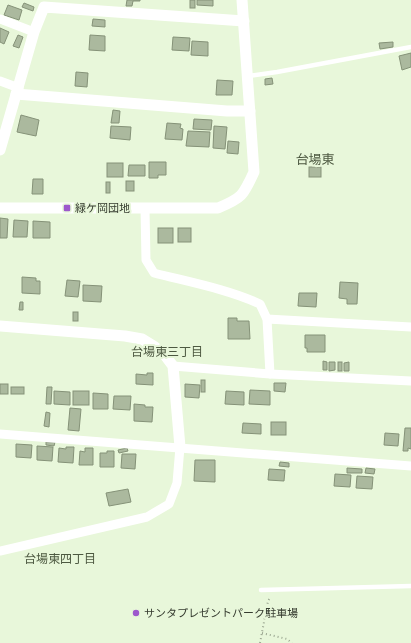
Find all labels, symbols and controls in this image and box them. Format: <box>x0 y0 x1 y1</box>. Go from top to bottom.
district label: 台場東 <box>295 152 335 167</box>
place label: 緑ケ岡団地 <box>75 202 130 215</box>
marker: 緑ケ岡団地 <box>62 203 72 213</box>
district label: 台場東三丁目 <box>131 345 203 359</box>
district label: 台場東四丁目 <box>24 552 96 566</box>
place label: サンタプレゼントパーク駐車場 <box>144 607 298 620</box>
marker: サンタプレゼントパーク駐車場 <box>131 608 141 618</box>

